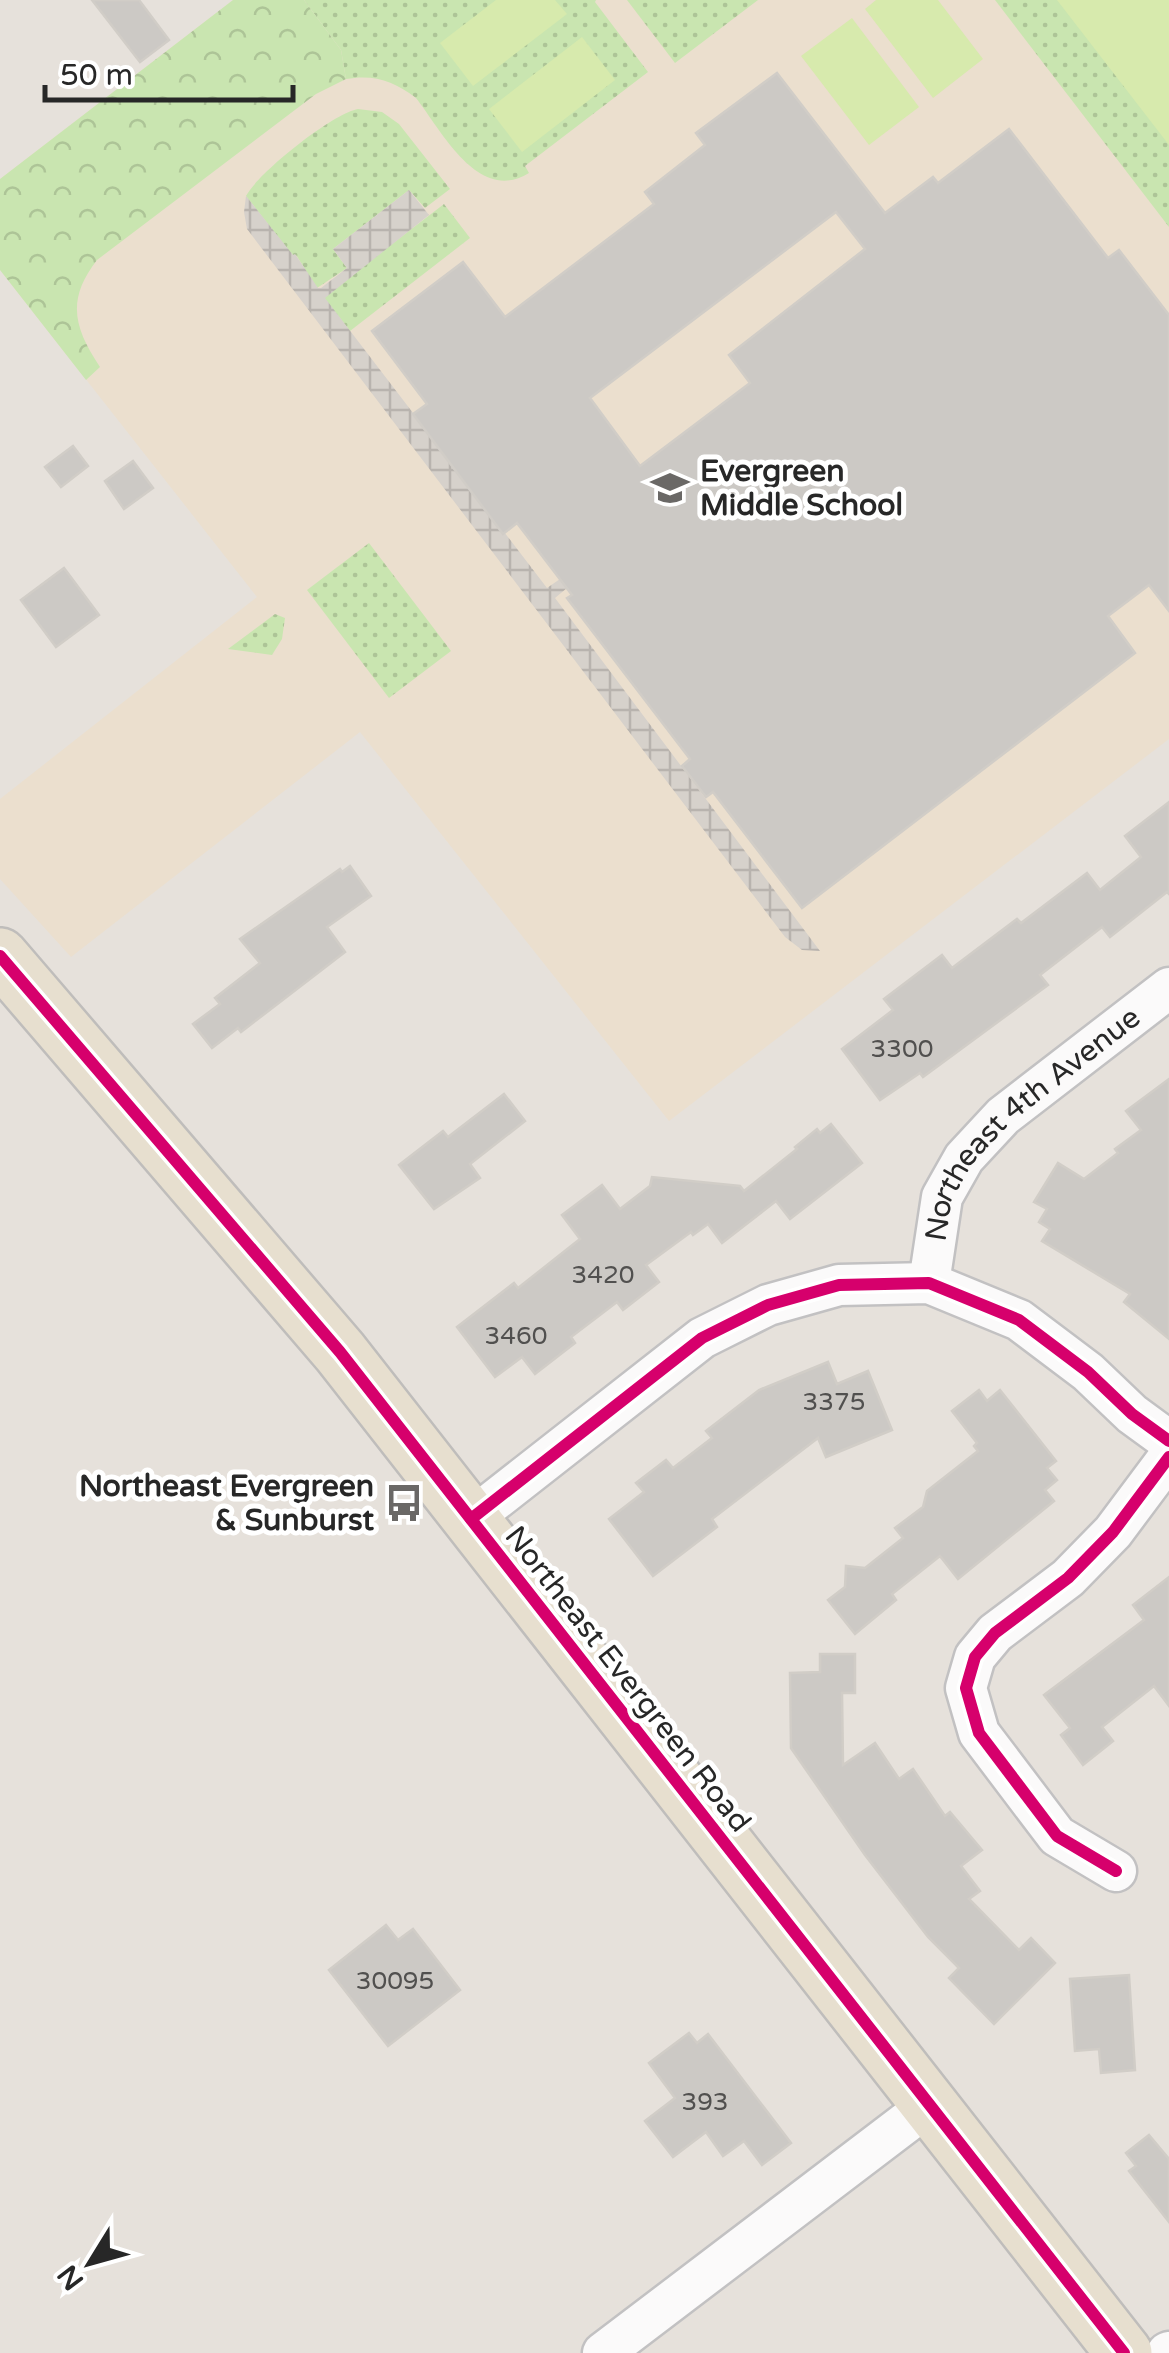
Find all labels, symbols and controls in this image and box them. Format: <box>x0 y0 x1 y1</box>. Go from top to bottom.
scale bar <box>45 40 292 102</box>
text: 50 m <box>60 57 133 94</box>
place label: Evergreen Middle School <box>700 453 903 524</box>
school or university icon: Evergreen Middle School <box>649 467 691 509</box>
street label: Northeast 4th Avenue <box>918 999 1148 1244</box>
house number: 3300 <box>871 1034 933 1064</box>
house number: 3420 <box>572 1260 634 1290</box>
house number: 3460 <box>485 1321 547 1351</box>
house number: 3375 <box>803 1387 865 1417</box>
place label: Northeast Evergreen & Sunburst <box>79 1468 375 1539</box>
bus stop icon: Northeast Evergreen & Sunburst <box>383 1482 425 1524</box>
street label: Northeast Evergreen Road <box>497 1519 759 1840</box>
house number: 30095 <box>356 1966 434 1996</box>
house number: 393 <box>681 2087 729 2117</box>
north arrow <box>40 2213 140 2313</box>
text: N <box>50 2258 91 2297</box>

